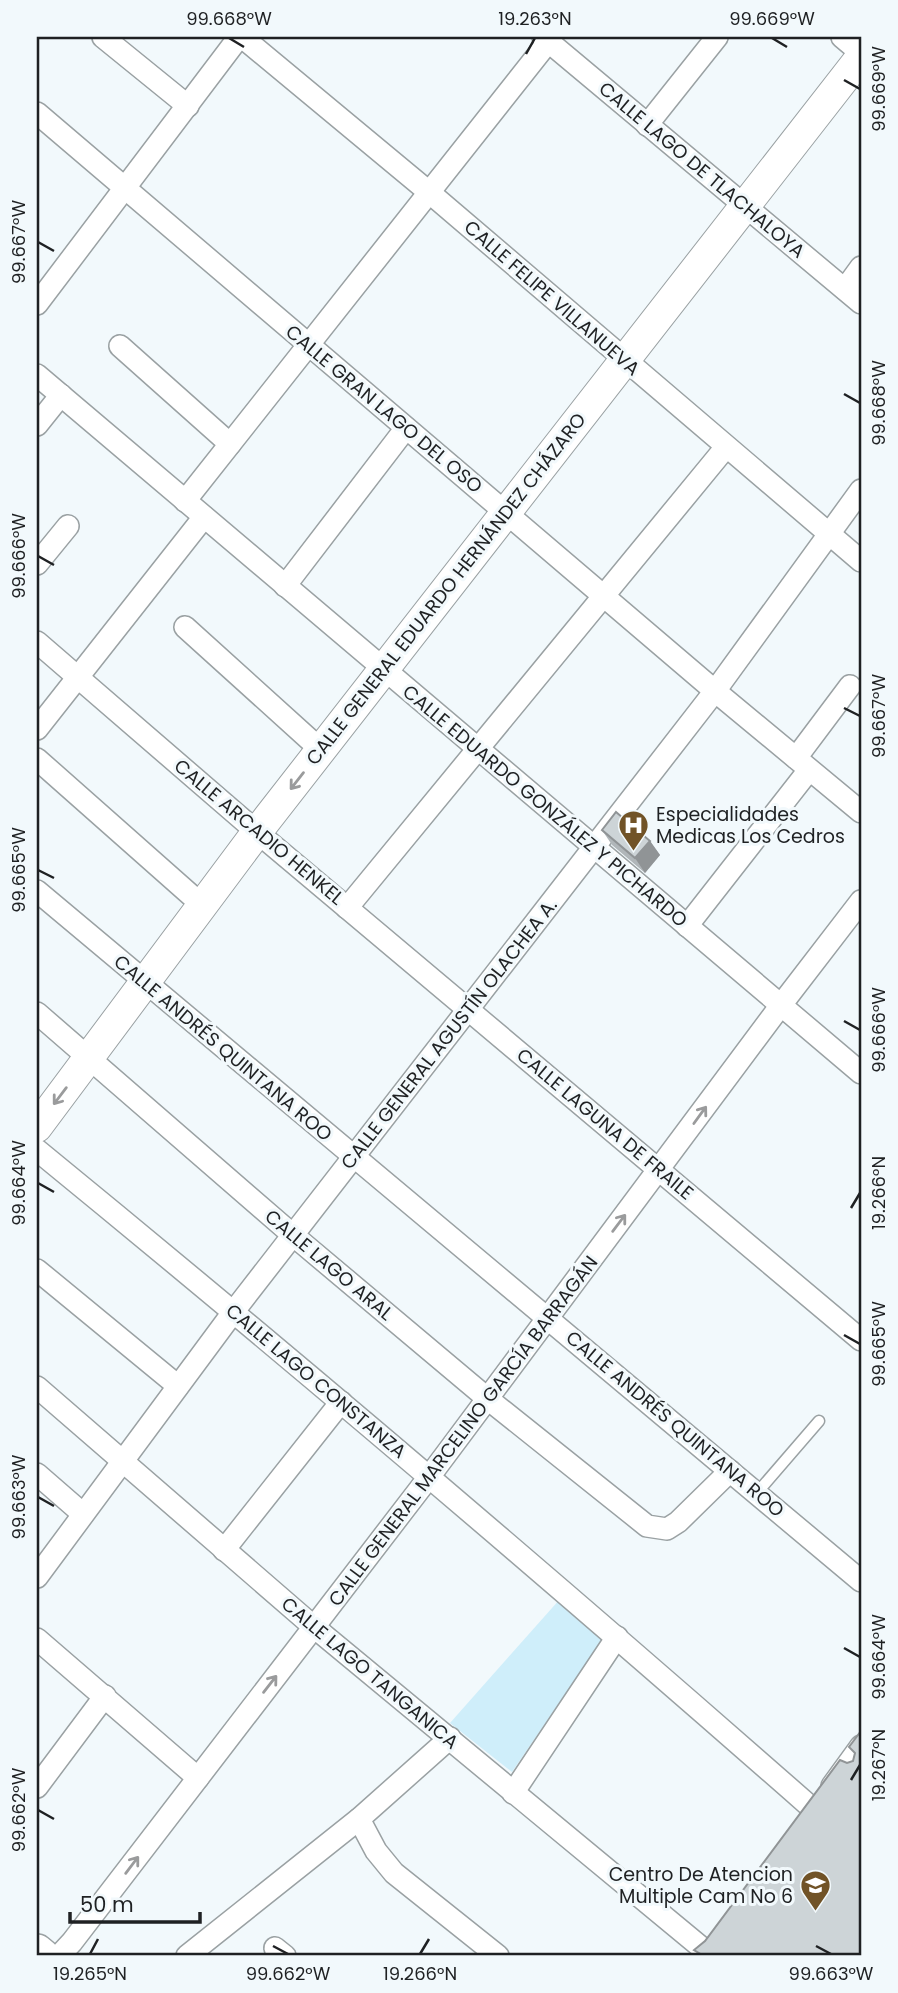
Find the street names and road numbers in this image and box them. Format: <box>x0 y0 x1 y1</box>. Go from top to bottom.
street label: CALLE LAGO DE TLACHALOYA <box>593 76 811 265</box>
street label: CALLE FELIPE VILLANUEVA <box>458 214 646 382</box>
street label: CALLE GRAN LAGO DEL OSO <box>280 318 488 500</box>
street label: CALLE GENERAL EDUARDO HERNÁNDEZ CHÁZARO <box>300 407 592 771</box>
street label: CALLE EDUARDO GONZÁLEZ Y PICHARDO <box>397 679 693 933</box>
street label: CALLE ARCADIO HENKEL <box>168 753 350 911</box>
street label: CALLE GENERAL AGUSTÍN OLACHEA A. <box>335 893 563 1175</box>
street label: CALLE ANDRÉS QUINTANA ROO <box>108 949 338 1148</box>
street label: CALLE LAGUNA DE FRAILE <box>511 1042 699 1206</box>
street label: CALLE LAGO ARAL <box>259 1203 399 1327</box>
street label: CALLE GENERAL MARCELINO GARCÍA BARRAGÁN <box>322 1250 604 1612</box>
street label: CALLE LAGO CONSTANZA <box>220 1297 412 1465</box>
street label: CALLE ANDRÉS QUINTANA ROO <box>560 1325 790 1524</box>
street label: CALLE LAGO TANGANICA <box>276 1591 465 1755</box>

